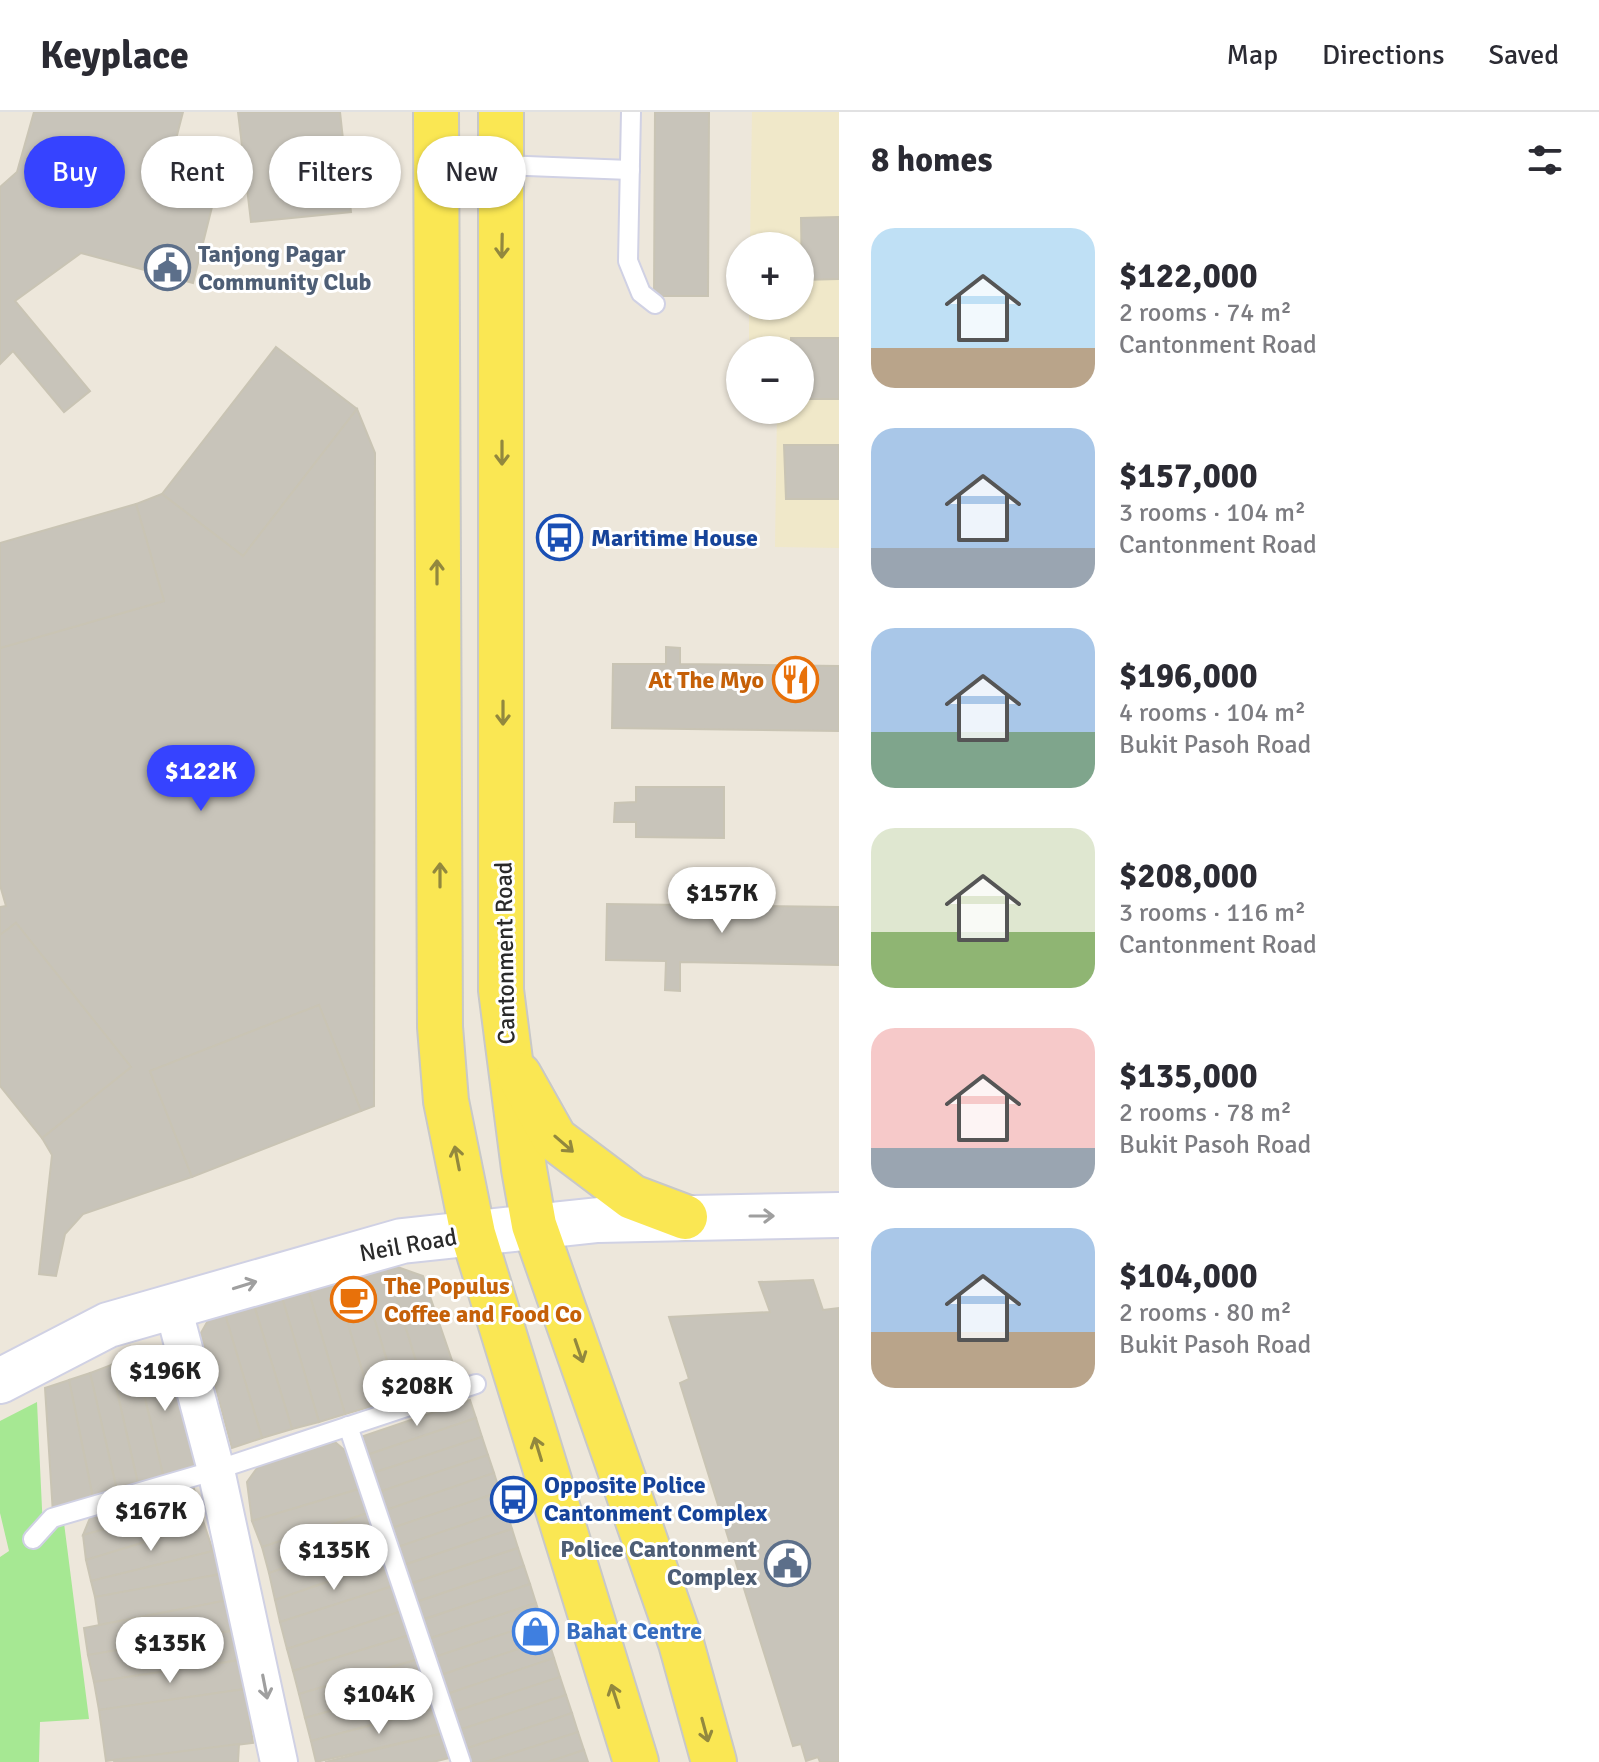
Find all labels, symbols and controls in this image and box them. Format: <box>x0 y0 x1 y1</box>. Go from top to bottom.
text: Keyplace <box>40 32 189 79</box>
text: Map <box>1226 38 1278 72</box>
text: Directions <box>1322 38 1444 72</box>
text: Saved <box>1488 38 1559 72</box>
chip: Buy <box>24 136 125 208</box>
chip: Rent <box>141 136 253 208</box>
chip: Filters <box>269 136 401 208</box>
chip: New <box>417 136 526 208</box>
icon: filters <box>1523 138 1567 182</box>
text: 8 homes <box>871 139 992 181</box>
one-way arrow <box>494 232 510 259</box>
map controls <box>726 232 814 424</box>
button: + <box>726 232 814 320</box>
place label: Tanjong Pagar Community Club <box>198 239 372 297</box>
public building icon: Tanjong Pagar Community Club <box>143 244 191 292</box>
text: $122,000 <box>1119 255 1258 297</box>
icon: home <box>935 260 1031 356</box>
text: 2 rooms · 74 m² <box>1119 297 1292 329</box>
text: Cantonment Road <box>1119 329 1317 361</box>
button: − <box>726 336 814 424</box>
one-way arrow <box>494 439 510 466</box>
text: $157,000 <box>1119 455 1258 497</box>
icon: home <box>935 460 1031 556</box>
text: 3 rooms · 104 m² <box>1119 497 1306 529</box>
bus stop icon: Maritime House <box>536 514 584 562</box>
place label: Maritime House <box>591 523 758 553</box>
text: Cantonment Road <box>1119 529 1317 561</box>
one-way arrow <box>429 559 445 586</box>
text: $196,000 <box>1119 655 1258 697</box>
restaurant icon: At The Myo <box>771 656 819 704</box>
icon: home <box>935 660 1031 756</box>
place label: At The Myo <box>648 665 764 695</box>
text: 4 rooms · 104 m² <box>1119 697 1306 729</box>
one-way arrow <box>495 699 511 726</box>
text: Bukit Pasoh Road <box>1119 729 1311 761</box>
pin: $122K <box>145 745 257 813</box>
text: $122K <box>165 755 237 787</box>
text: $208,000 <box>1119 855 1258 897</box>
icon: home <box>935 860 1031 956</box>
street label: Cantonment Road <box>488 861 522 1045</box>
one-way arrow <box>432 862 448 889</box>
pin: $157K <box>666 867 778 935</box>
text: $157K <box>686 877 758 909</box>
text: 3 rooms · 116 m² <box>1119 897 1306 929</box>
text: Cantonment Road <box>1119 929 1317 961</box>
text: $135,000 <box>1119 1055 1258 1097</box>
icon: home <box>935 1060 1031 1156</box>
text: 2 rooms · 78 m² <box>1119 1097 1292 1129</box>
text: Bukit Pasoh Road <box>1119 1129 1311 1161</box>
one-way arrow <box>553 1135 573 1153</box>
one-way arrow <box>448 1146 463 1171</box>
one-way arrow <box>748 1208 775 1224</box>
street label: Neil Road <box>357 1222 459 1268</box>
text: $104,000 <box>1119 1255 1258 1297</box>
icon: home <box>935 1260 1031 1356</box>
place label: The Populus Coffee and Food Co <box>384 1271 582 1329</box>
cafe icon: The Populus Coffee and Food Co <box>329 1276 377 1324</box>
one-way arrow <box>232 1277 258 1292</box>
text: 2 rooms · 80 m² <box>1119 1297 1292 1329</box>
text: Bukit Pasoh Road <box>1119 1329 1311 1361</box>
one-way arrow <box>573 1338 588 1363</box>
pin: $196K <box>109 1345 221 1413</box>
text: $196K <box>129 1355 201 1387</box>
pin: $208K <box>361 1360 473 1428</box>
text: $208K <box>381 1370 453 1402</box>
one-way arrow <box>530 1436 545 1462</box>
place label: Opposite Police Cantonment Complex <box>544 1470 768 1528</box>
bus stop icon: Opposite Police Cantonment Complex <box>489 1475 537 1523</box>
pin: $167K <box>95 1485 207 1553</box>
text: $167K <box>115 1495 187 1527</box>
pin: $135K <box>278 1524 390 1592</box>
text: $135K <box>298 1534 370 1566</box>
place label: Police Cantonment Complex <box>560 1534 757 1592</box>
public building icon: Police Cantonment Complex <box>764 1539 812 1587</box>
shop icon: Bahat Centre <box>511 1607 559 1655</box>
place label: Bahat Centre <box>566 1616 702 1646</box>
pin: $135K <box>114 1617 226 1685</box>
text: $135K <box>134 1627 206 1659</box>
pin: $104K <box>323 1668 435 1736</box>
one-way arrow <box>258 1674 273 1699</box>
text: $104K <box>343 1678 415 1710</box>
one-way arrow <box>606 1684 621 1709</box>
one-way arrow <box>698 1716 713 1742</box>

